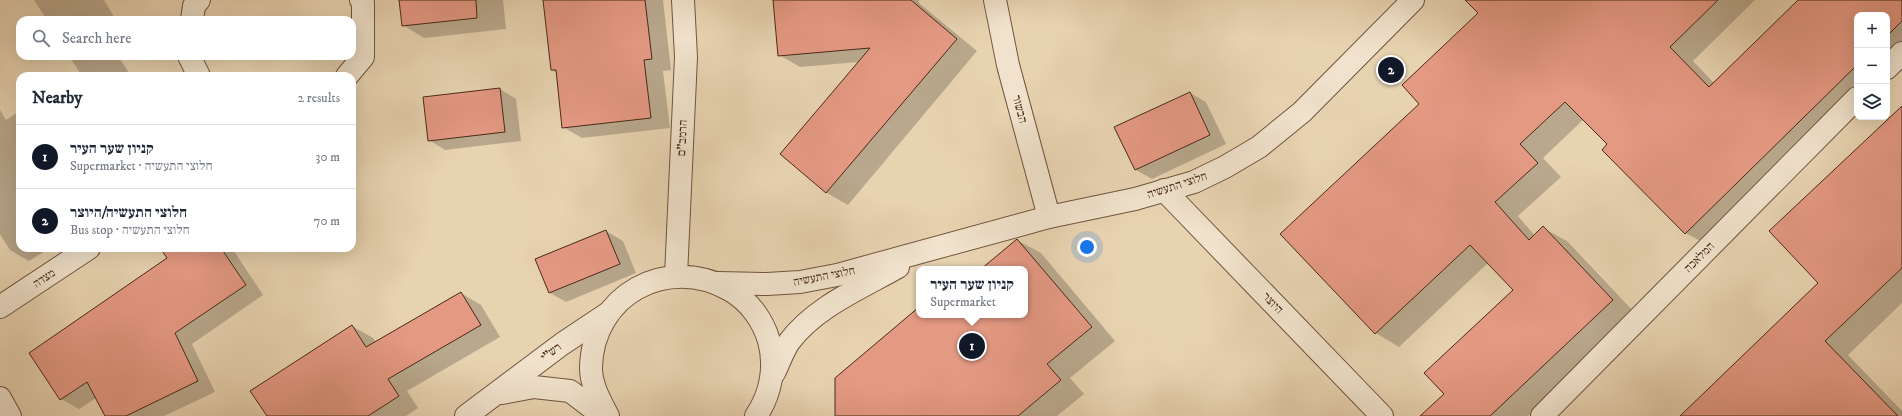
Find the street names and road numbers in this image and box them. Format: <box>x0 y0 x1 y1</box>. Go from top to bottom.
street label: הבשור <box>1009 93 1030 125</box>
street label: הרמב"ם <box>674 119 691 157</box>
street label: חלוצי התעשיה <box>1145 169 1209 202</box>
street label: המלאכה <box>1681 239 1718 276</box>
street label: חלוצי התעשיה <box>792 263 856 290</box>
street label: מצדה <box>30 266 58 291</box>
street label: היוצר <box>1259 289 1286 317</box>
street label: רש"י <box>538 340 565 365</box>

